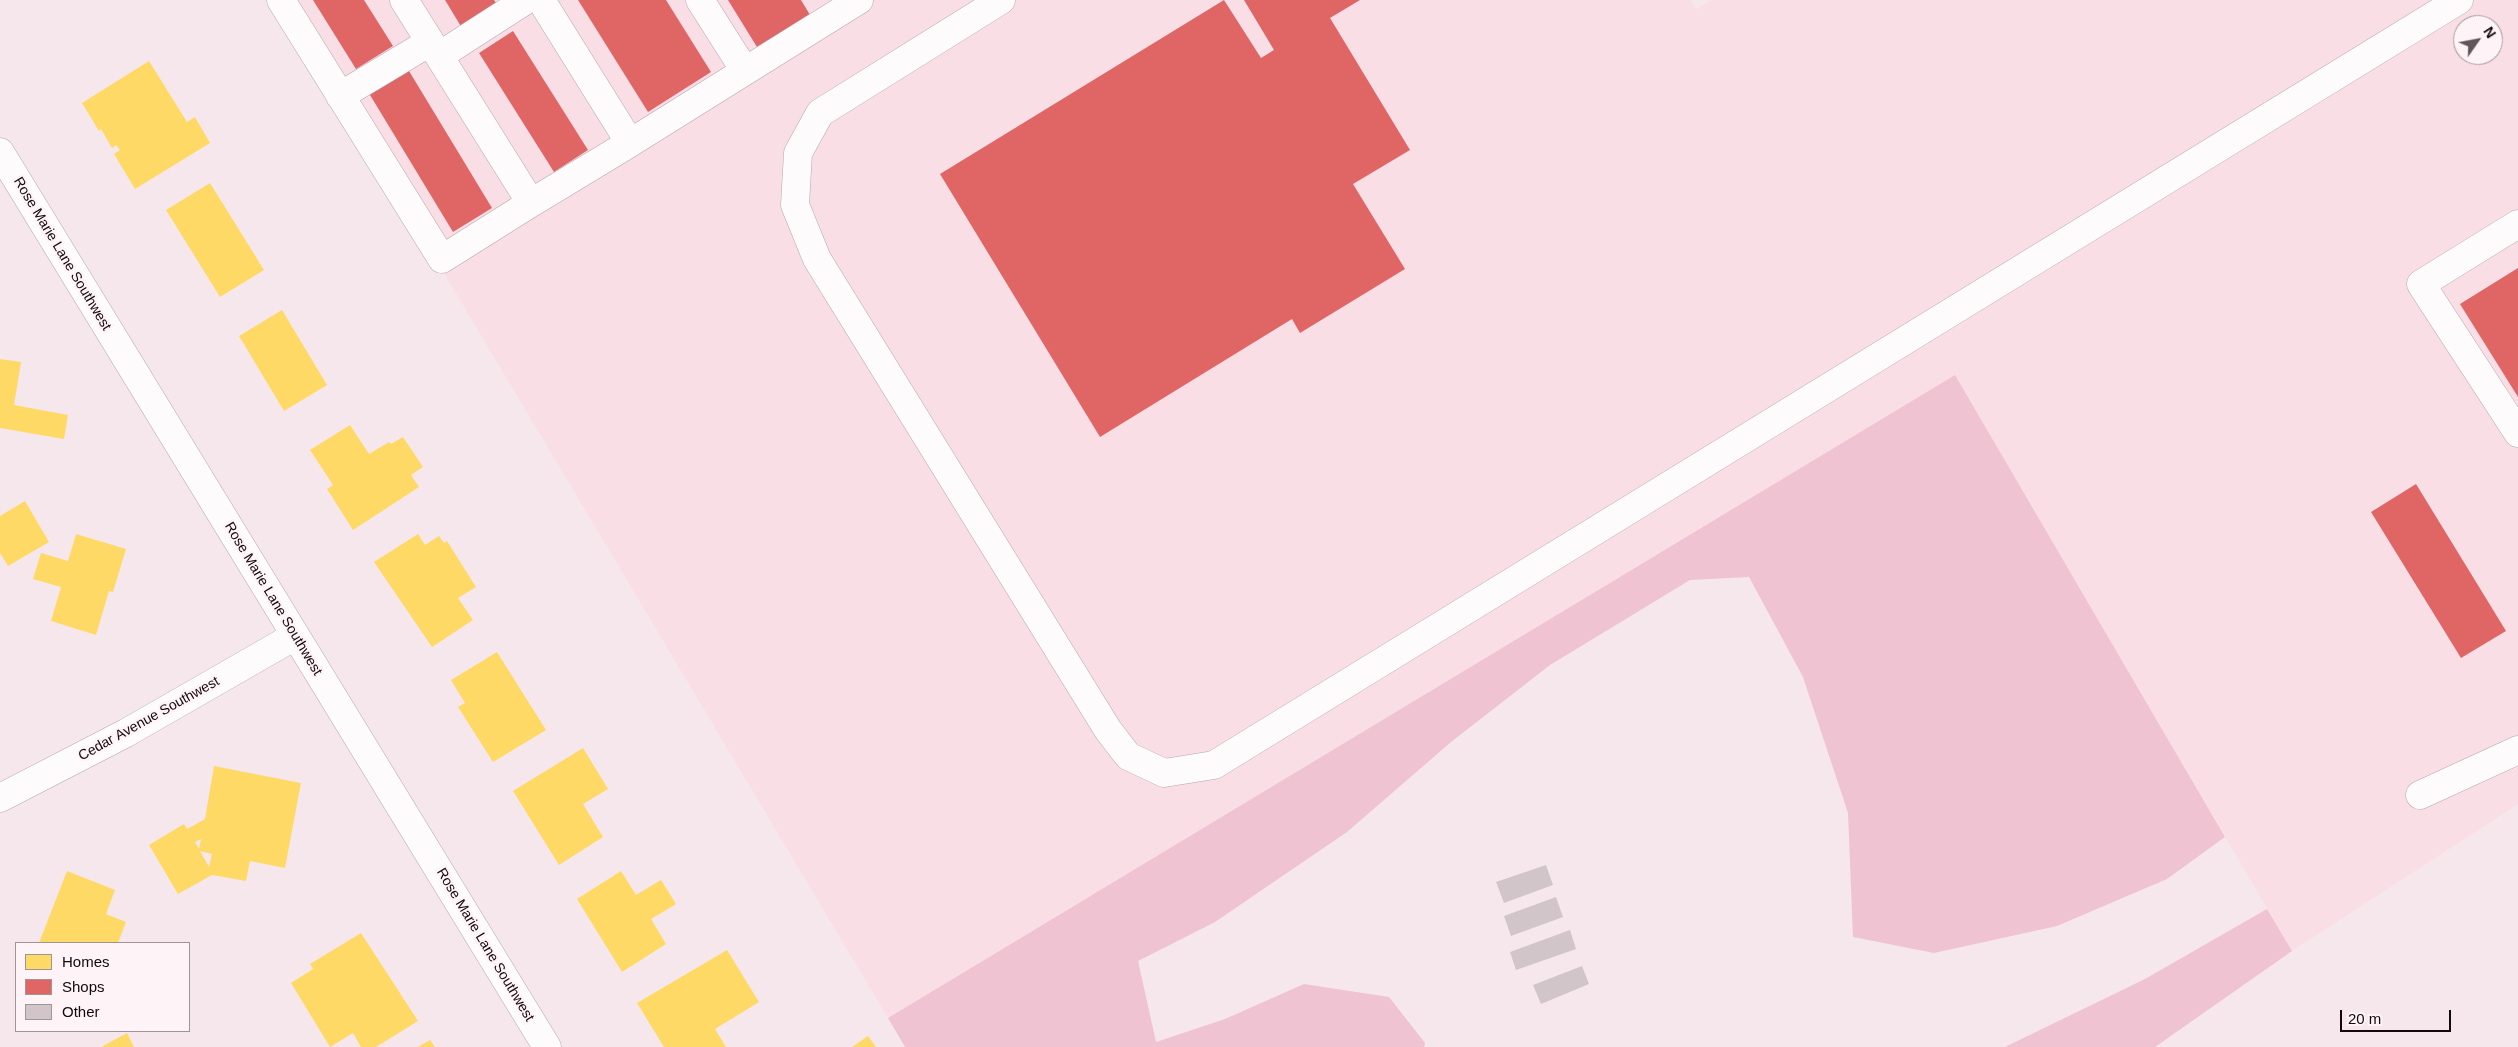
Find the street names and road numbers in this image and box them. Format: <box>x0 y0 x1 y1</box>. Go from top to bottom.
street label: Rose Marie Lane Southwest <box>10 174 114 334</box>
street label: Rose Marie Lane Southwest <box>221 519 325 679</box>
street label: Cedar Avenue Southwest <box>76 673 222 765</box>
street label: Rose Marie Lane Southwest <box>433 865 537 1025</box>

